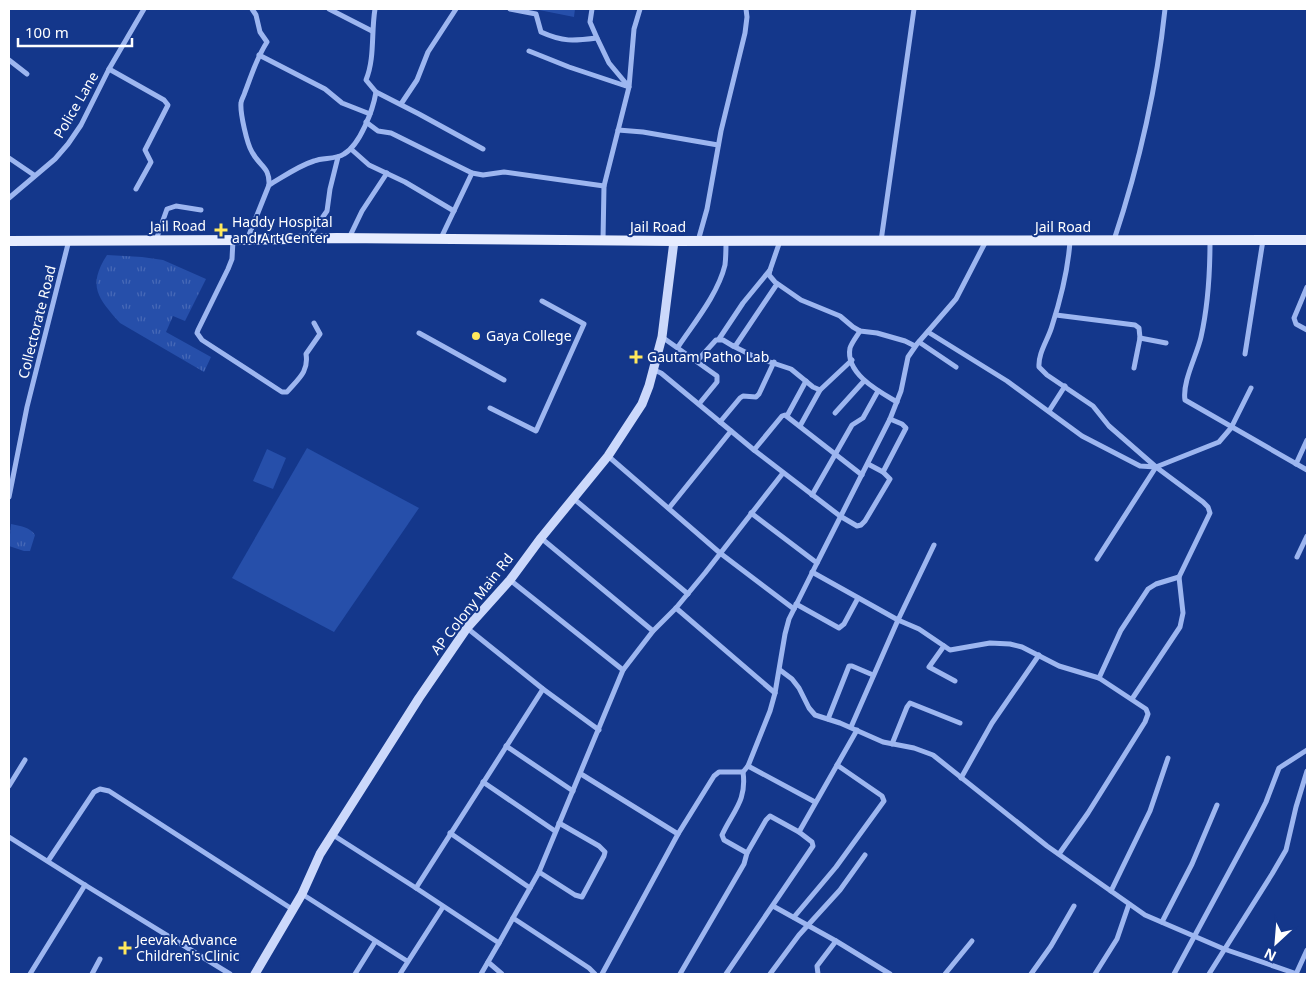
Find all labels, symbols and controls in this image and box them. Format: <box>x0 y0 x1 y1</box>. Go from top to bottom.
scale bar <box>18 15 131 47</box>
text: 100 m <box>25 22 69 42</box>
street label: Police Lane <box>49 68 102 142</box>
place label: Haddy Hospital and Art Center <box>232 212 333 247</box>
street label: Jail Road <box>148 216 206 236</box>
street label: Jail Road <box>628 217 686 236</box>
street label: Jail Road <box>1033 217 1091 236</box>
marker: Haddy Hospital and Art Center <box>214 223 228 237</box>
street label: Collectorate Road <box>13 263 60 381</box>
place label: Gaya College <box>486 326 572 345</box>
marker: Gaya College <box>470 330 482 342</box>
place label: Gautam Patho Lab <box>647 347 769 366</box>
marker: Gautam Patho Lab <box>629 350 643 364</box>
street label: AP Colony Main Rd <box>426 549 517 658</box>
north arrow <box>1251 918 1301 968</box>
place label: Jeevak Advance Children's Clinic <box>134 930 240 965</box>
marker: Jeevak Advance Children's Clinic <box>118 941 132 955</box>
text: N <box>1261 944 1279 966</box>

